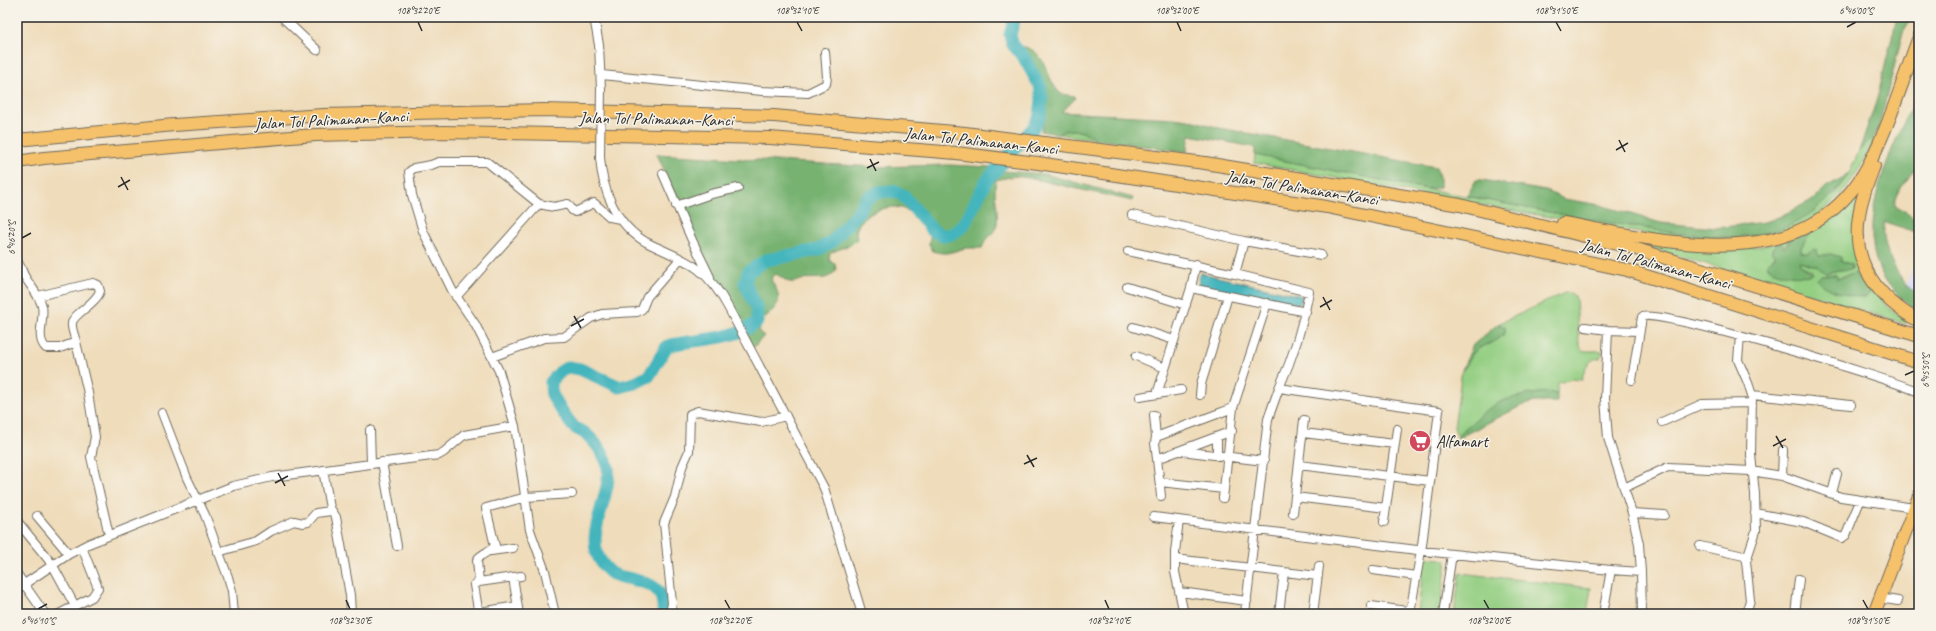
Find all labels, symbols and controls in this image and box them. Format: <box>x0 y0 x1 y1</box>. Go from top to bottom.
text: 108°32'20"E <box>396 4 441 17</box>
text: 108°32'10"E <box>775 4 820 17</box>
text: 108°32'00"E <box>1155 4 1200 17</box>
text: 108°31'50"E <box>1534 4 1579 17</box>
text: 6°46'00"S <box>1839 4 1875 17</box>
street label: Jalan Tol Palimanan–Kanci <box>253 105 410 135</box>
street label: Jalan Tol Palimanan–Kanci <box>578 107 735 131</box>
street label: Jalan Tol Palimanan–Kanci <box>902 122 1060 160</box>
street label: Jalan Tol Palimanan–Kanci <box>1223 165 1381 211</box>
text: 6°46'20"S <box>5 219 18 255</box>
street label: Jalan Tol Palimanan–Kanci <box>1578 234 1735 295</box>
text: 6°45'50"S <box>1919 352 1932 388</box>
supermarket icon: Alfamart <box>1407 428 1433 454</box>
place label: Alfamart <box>1436 431 1490 452</box>
text: 6°46'10"S <box>21 614 57 627</box>
text: 108°32'30"E <box>328 614 373 627</box>
text: 108°32'20"E <box>708 614 753 627</box>
text: 108°32'10"E <box>1087 614 1132 627</box>
text: 108°32'00"E <box>1467 614 1512 627</box>
text: 108°31'50"E <box>1846 614 1891 627</box>

